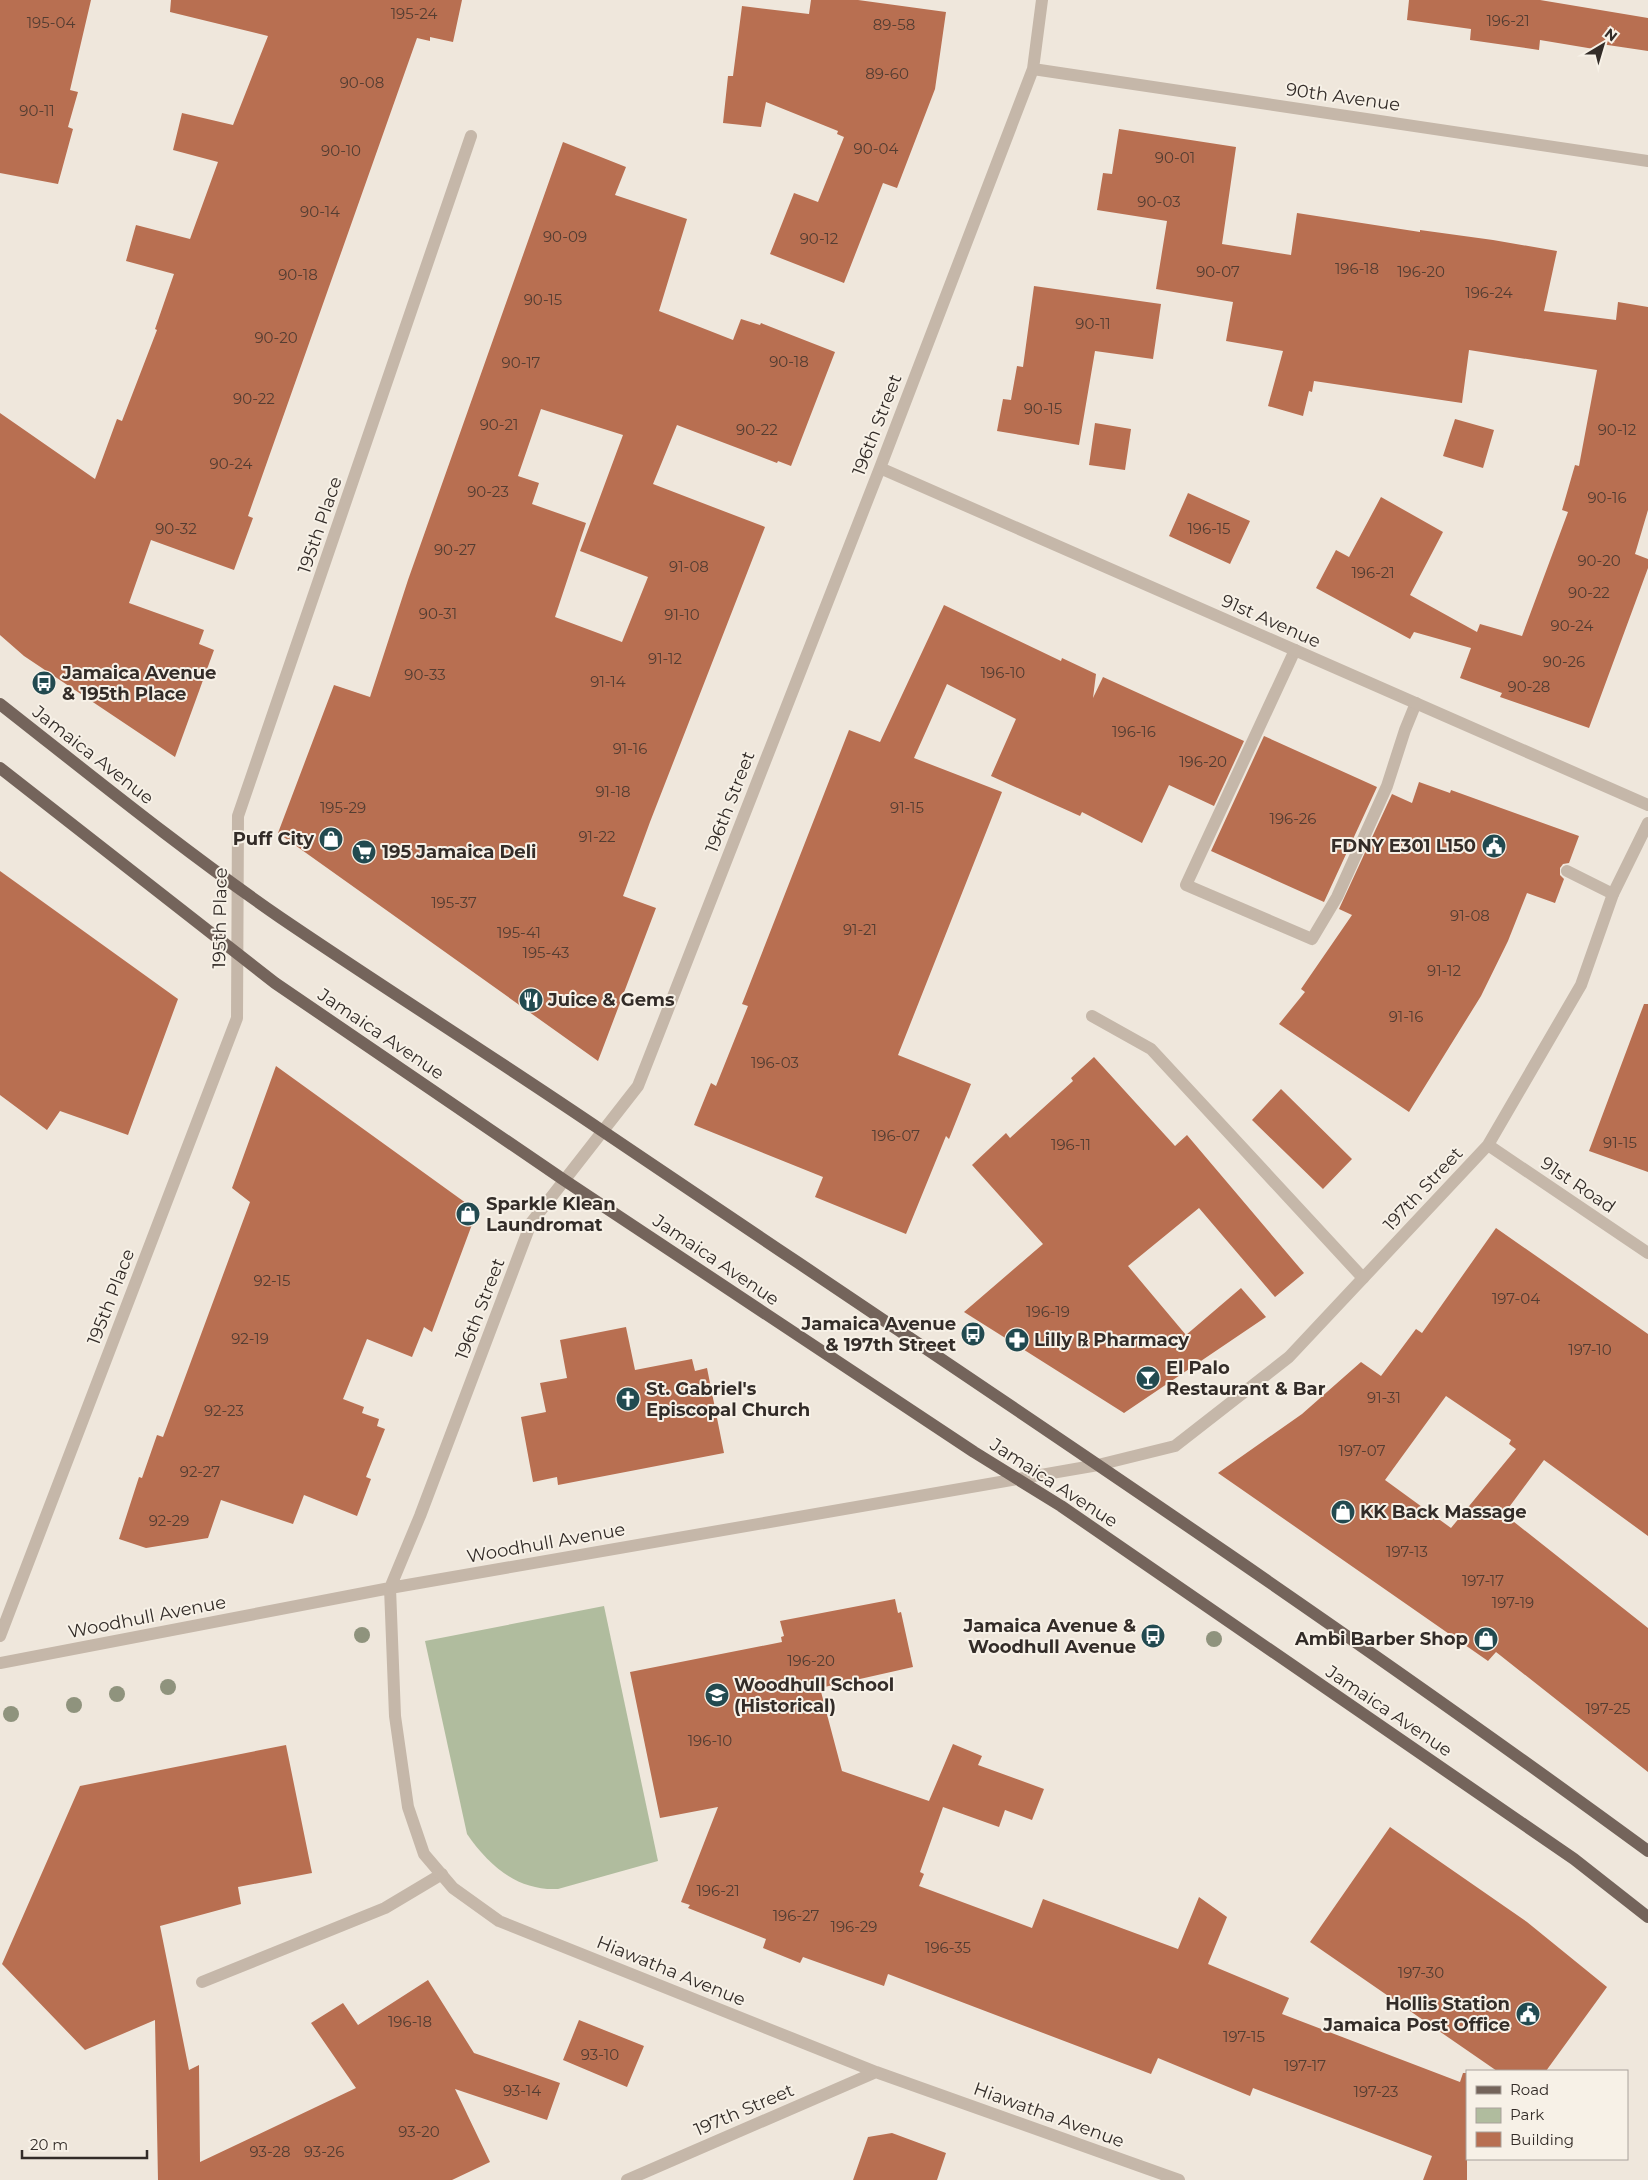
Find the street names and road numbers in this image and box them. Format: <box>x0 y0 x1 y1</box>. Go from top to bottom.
street label: 90th Avenue <box>1284 78 1402 116</box>
street label: 196th Street <box>848 371 906 479</box>
street label: 195th Place <box>293 474 347 576</box>
street label: 91st Avenue <box>1218 589 1324 653</box>
street label: Jamaica Avenue <box>27 700 158 809</box>
street label: 196th Street <box>701 748 759 856</box>
street label: 195th Place <box>208 867 232 969</box>
street label: Jamaica Avenue <box>313 983 448 1084</box>
street label: 197th Street <box>1379 1143 1467 1235</box>
street label: 91st Road <box>1536 1152 1620 1218</box>
street label: Jamaica Avenue <box>648 1209 783 1310</box>
street label: 195th Place <box>83 1246 139 1348</box>
street label: 196th Street <box>451 1255 509 1363</box>
street label: Jamaica Avenue <box>985 1433 1122 1532</box>
street label: Woodhull Avenue <box>465 1518 627 1568</box>
street label: Woodhull Avenue <box>66 1591 228 1643</box>
street label: Jamaica Avenue <box>1321 1660 1456 1761</box>
street label: Hiawatha Avenue <box>593 1931 749 2011</box>
street label: Hiawatha Avenue <box>971 2078 1127 2153</box>
street label: 197th Street <box>691 2079 797 2141</box>

